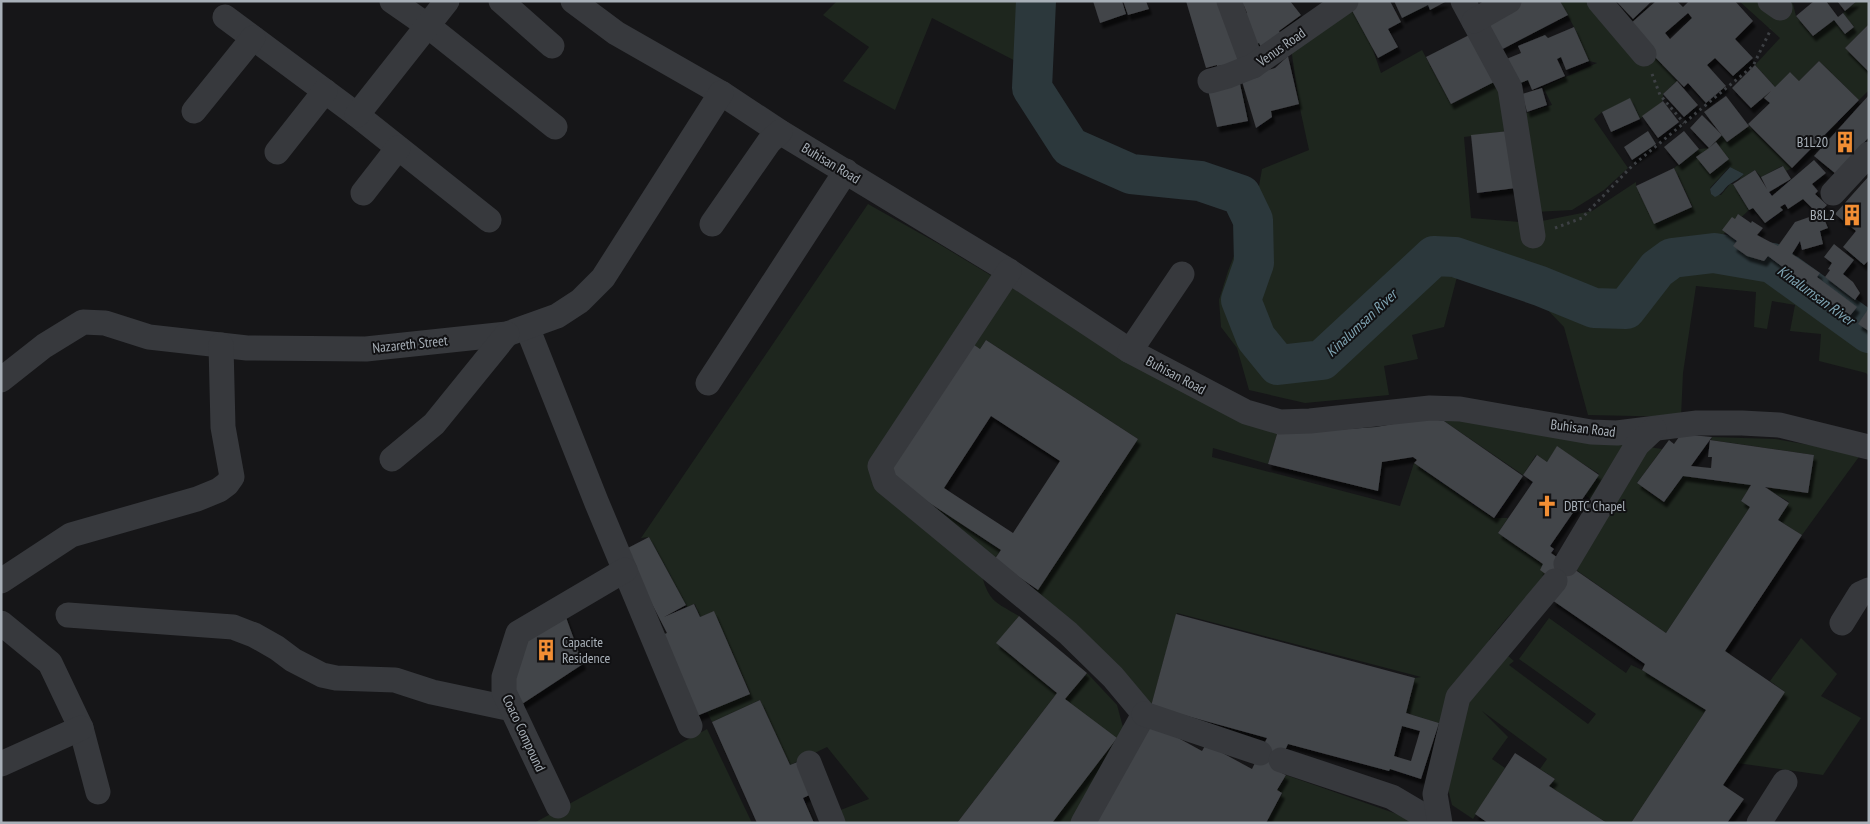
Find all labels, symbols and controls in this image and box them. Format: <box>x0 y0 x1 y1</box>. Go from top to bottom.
street label: Venus Road <box>1252 24 1309 71</box>
building icon: B1L20 <box>1832 129 1858 155</box>
place label: B1L20 <box>1797 133 1828 151</box>
street label: Buhisan Road <box>798 138 864 188</box>
building icon: B8L2 <box>1839 202 1865 228</box>
place label: B8L2 <box>1810 206 1835 224</box>
water label: Kinalumsan River <box>1774 261 1860 330</box>
water label: Kinalumsan River <box>1321 284 1402 361</box>
street label: Nazareth Street <box>372 331 449 357</box>
street label: Buhisan Road <box>1143 352 1209 398</box>
street label: Buhisan Road <box>1550 415 1616 441</box>
church icon: DBTC Chapel <box>1534 493 1560 519</box>
place label: DBTC Chapel <box>1564 497 1626 515</box>
place label: Capacite Residence <box>562 633 610 667</box>
building icon: Capacite Residence <box>533 637 559 663</box>
street label: Coaco Compound <box>498 692 550 774</box>

